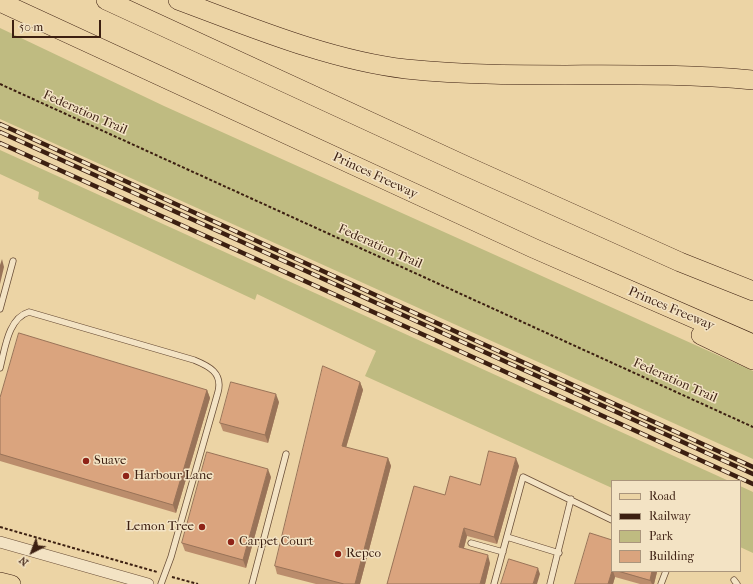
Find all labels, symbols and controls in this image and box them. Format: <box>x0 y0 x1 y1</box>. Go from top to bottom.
scale bar <box>14 12 103 38</box>
text: 50 m <box>19 20 43 34</box>
street label: Federation Trail <box>41 87 129 139</box>
street label: Princes Freeway <box>330 150 420 202</box>
street label: Federation Trail <box>336 221 424 273</box>
street label: Princes Freeway <box>626 284 716 334</box>
street label: Federation Trail <box>631 355 719 407</box>
place label: Suave <box>94 453 126 469</box>
marker: Suave <box>81 456 91 466</box>
place label: Harbour Lane <box>134 468 213 484</box>
marker: Harbour Lane <box>121 471 131 481</box>
legend <box>611 480 741 572</box>
text: Road <box>649 489 676 503</box>
text: Railway <box>649 509 691 523</box>
place label: Lemon Tree <box>126 519 194 535</box>
marker: Lemon Tree <box>197 522 207 532</box>
text: Park <box>649 529 673 543</box>
north arrow <box>12 532 52 572</box>
place label: Carpet Court <box>239 534 313 550</box>
marker: Carpet Court <box>226 537 236 547</box>
place label: Repco <box>346 546 381 562</box>
marker: Repco <box>333 549 343 559</box>
text: Building <box>649 549 694 563</box>
text: N <box>16 554 31 569</box>

